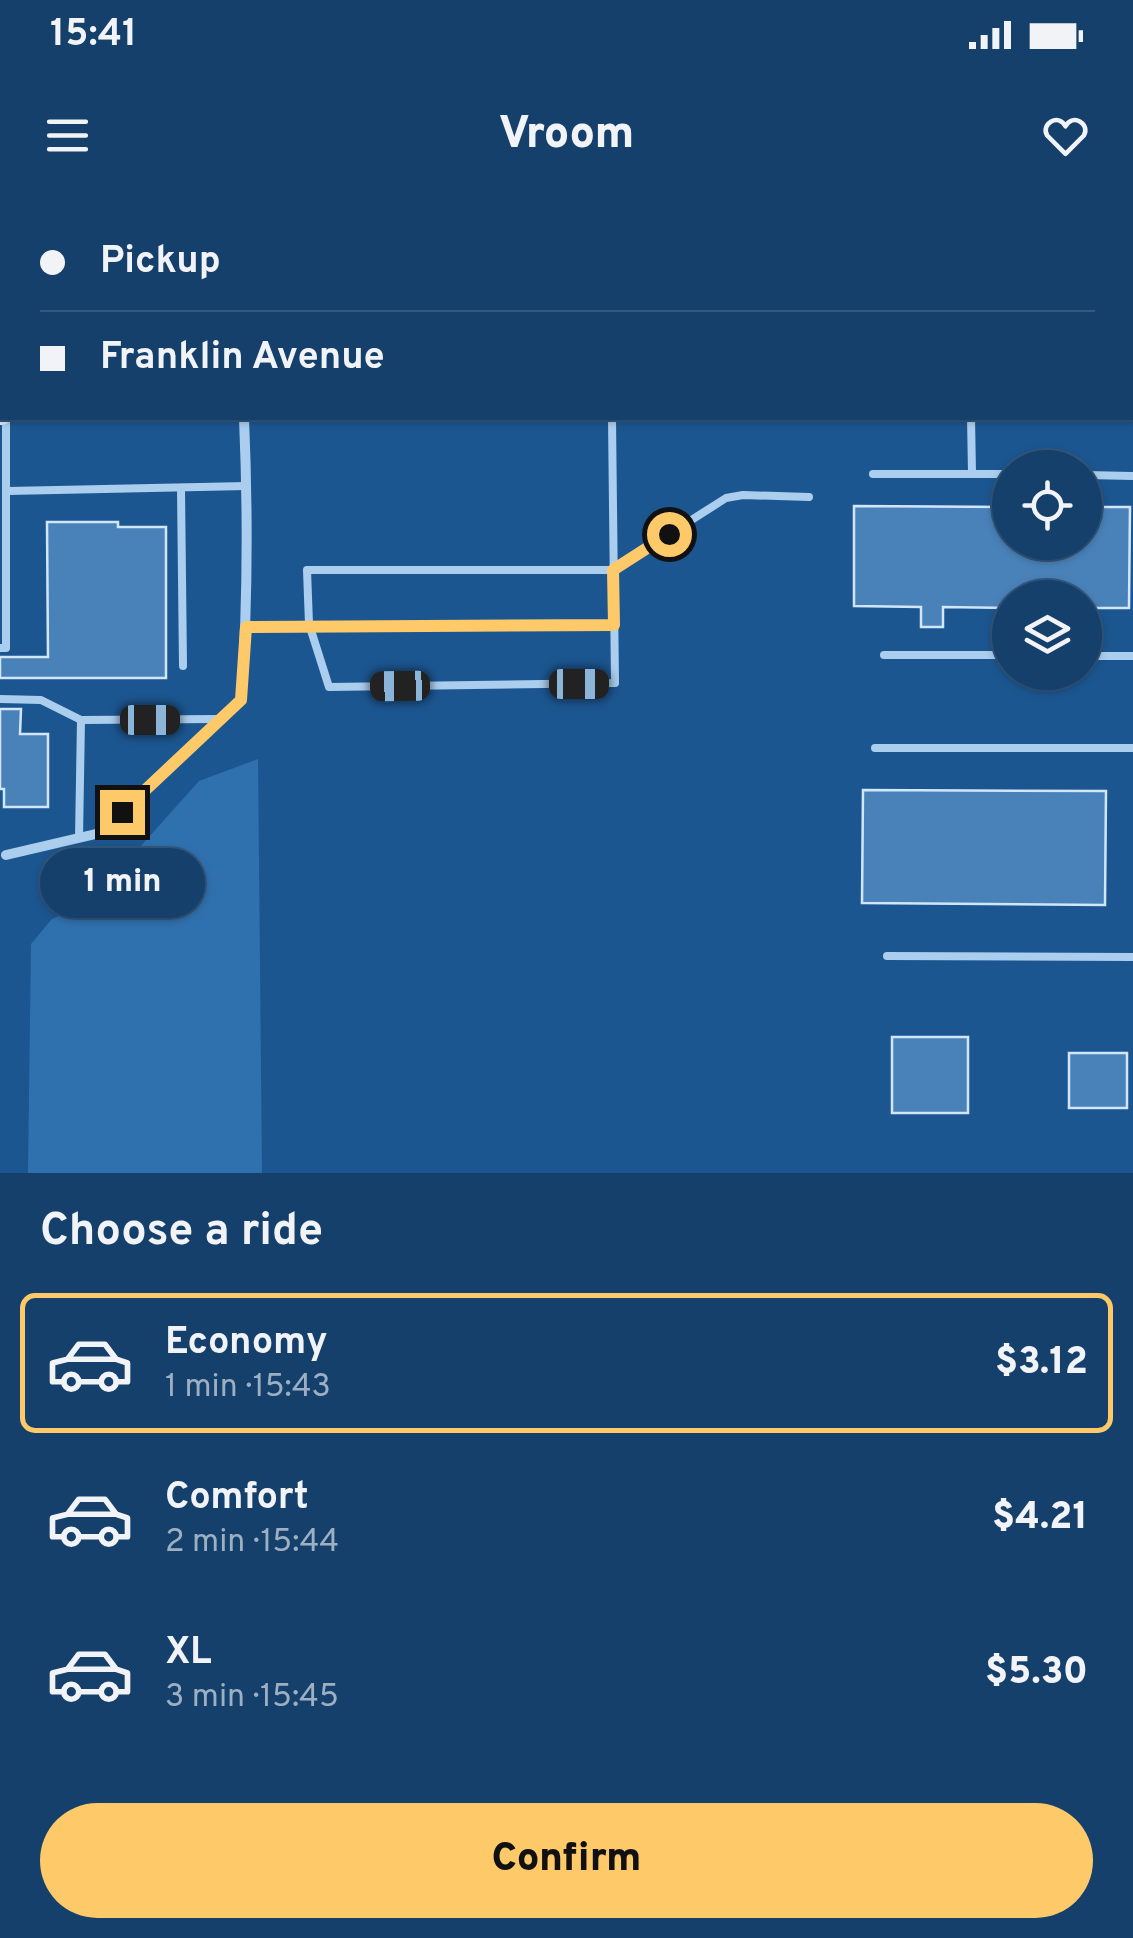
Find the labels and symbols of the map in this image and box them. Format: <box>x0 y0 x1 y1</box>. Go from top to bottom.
route start <box>647 512 692 557</box>
car <box>549 669 609 699</box>
car <box>370 670 430 702</box>
car <box>120 705 180 735</box>
route end <box>100 790 145 835</box>
callout: 1 min <box>39 847 204 917</box>

